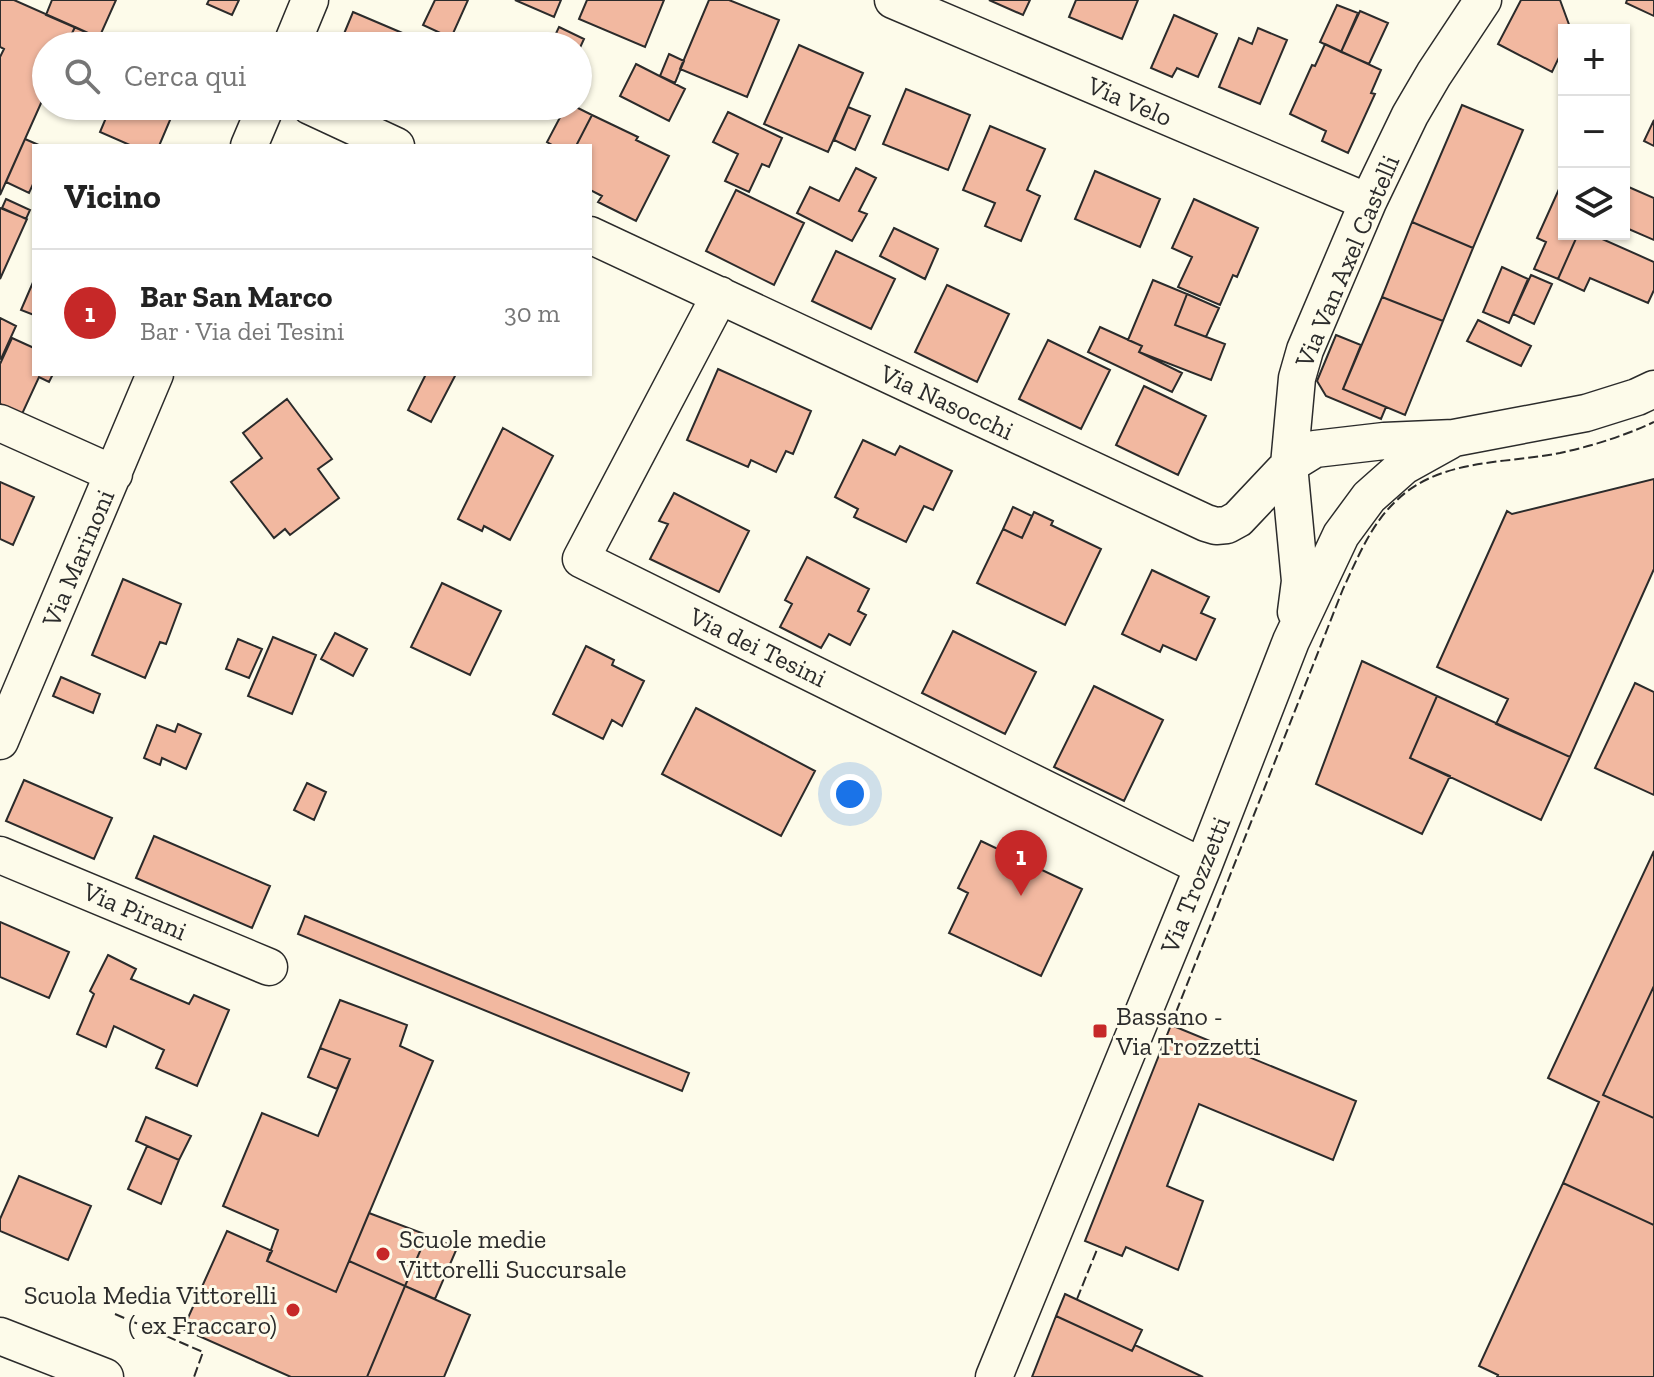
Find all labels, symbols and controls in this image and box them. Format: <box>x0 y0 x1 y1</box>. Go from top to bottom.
map controls <box>1558 24 1630 240</box>
button: + <box>1558 24 1630 96</box>
search box <box>32 32 592 120</box>
icon: search <box>60 54 104 98</box>
text: Cerca qui <box>124 58 247 94</box>
street label: Via Velo <box>1082 69 1177 133</box>
button: − <box>1558 96 1630 168</box>
street label: Via Van Axel Castelli <box>1287 150 1406 373</box>
button: layers <box>1558 168 1630 240</box>
text: Vicino <box>64 176 161 217</box>
text: Bar San Marco <box>140 279 332 315</box>
text: 1 <box>85 297 95 329</box>
text: 30 m <box>504 297 560 329</box>
text: Bar · Via dei Tesini <box>140 315 344 347</box>
street label: Via Nasocchi <box>874 357 1019 447</box>
street label: Via Marinoni <box>34 485 121 632</box>
street label: Via dei Tesini <box>683 600 832 694</box>
your location <box>830 774 870 814</box>
street label: Via Trozzetti <box>1153 812 1237 959</box>
pin: 1 <box>995 830 1047 896</box>
street label: Via Pirani <box>77 874 192 947</box>
place label: Bassano - Via Trozzetti <box>1115 1000 1261 1062</box>
marker: Bassano - Via Trozzetti <box>1091 1022 1109 1040</box>
place label: Scuole medie Vittorelli Succursale <box>398 1223 626 1285</box>
marker: Scuole medie Vittorelli Succursale <box>374 1245 392 1263</box>
place label: Scuola Media Vittorelli ( ex Fraccaro) <box>24 1279 277 1341</box>
marker: Scuola Media Vittorelli ( ex Fraccaro) <box>284 1301 302 1319</box>

